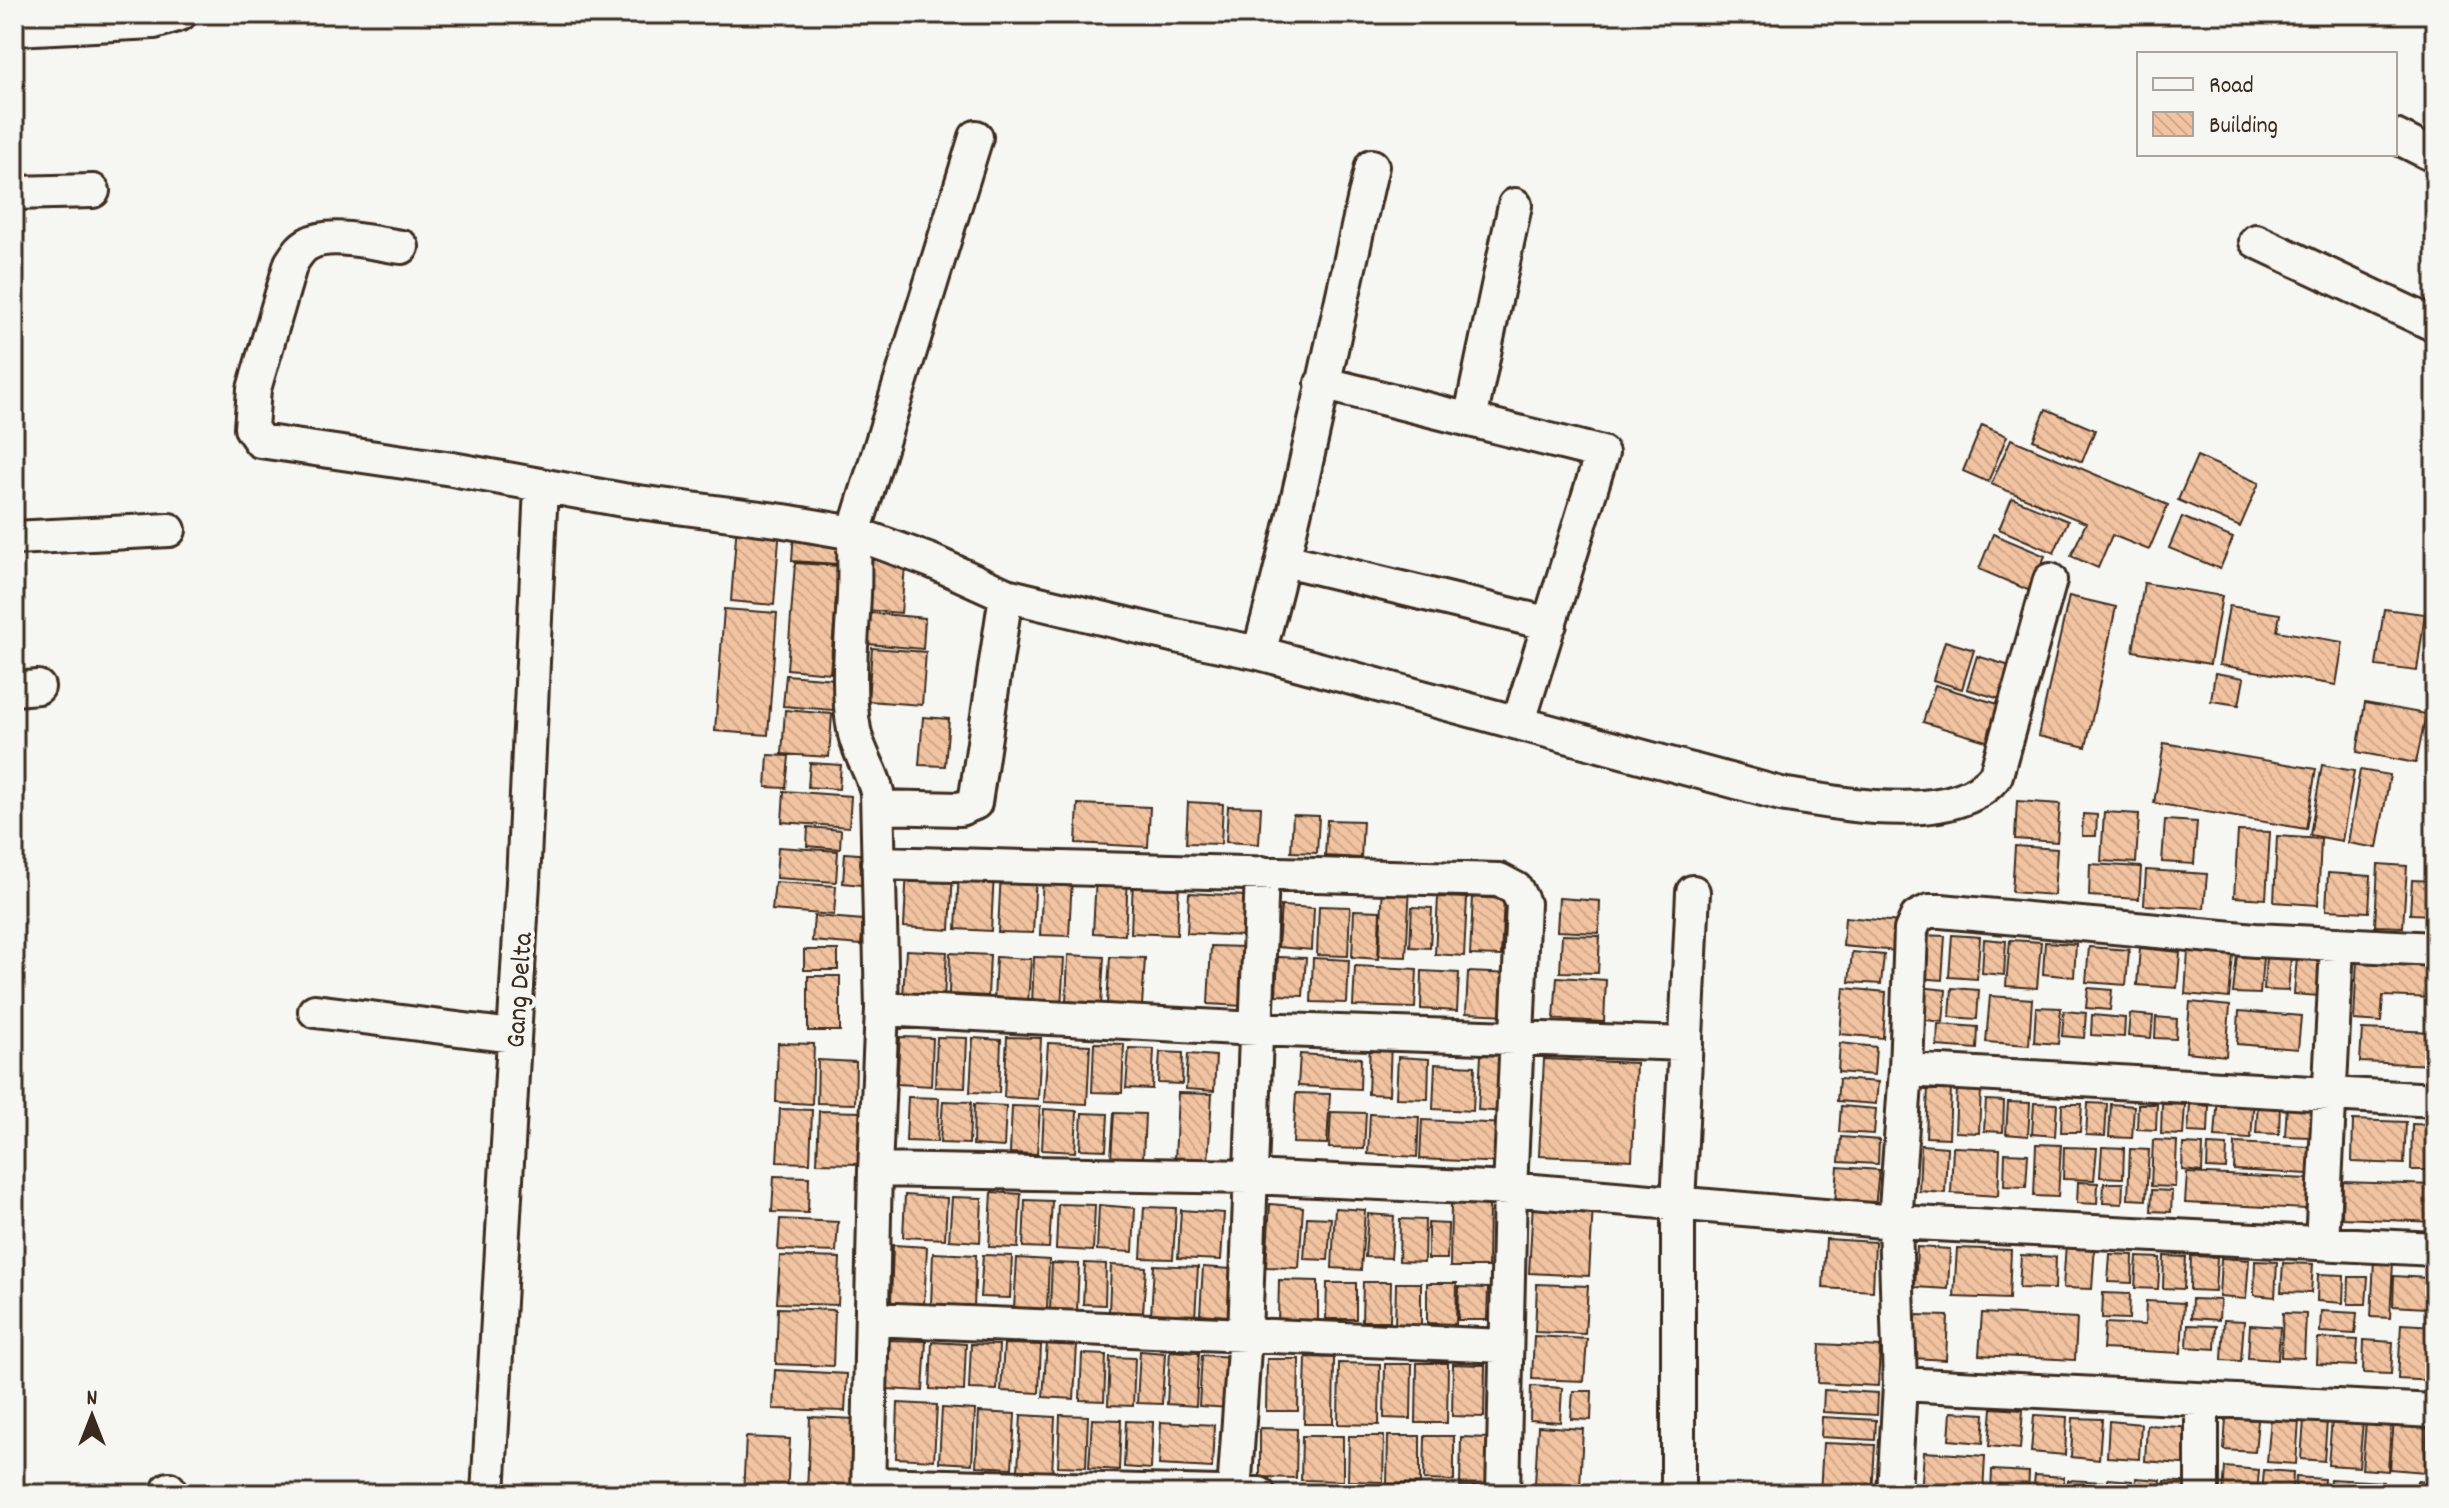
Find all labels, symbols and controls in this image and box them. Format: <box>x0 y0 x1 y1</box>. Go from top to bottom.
legend <box>2137 52 2397 156</box>
text: Road <box>2209 70 2254 104</box>
text: Building <box>2209 110 2278 144</box>
street label: Gang Delta <box>498 930 546 1049</box>
north arrow <box>52 1376 132 1456</box>
text: N <box>87 1384 98 1415</box>

